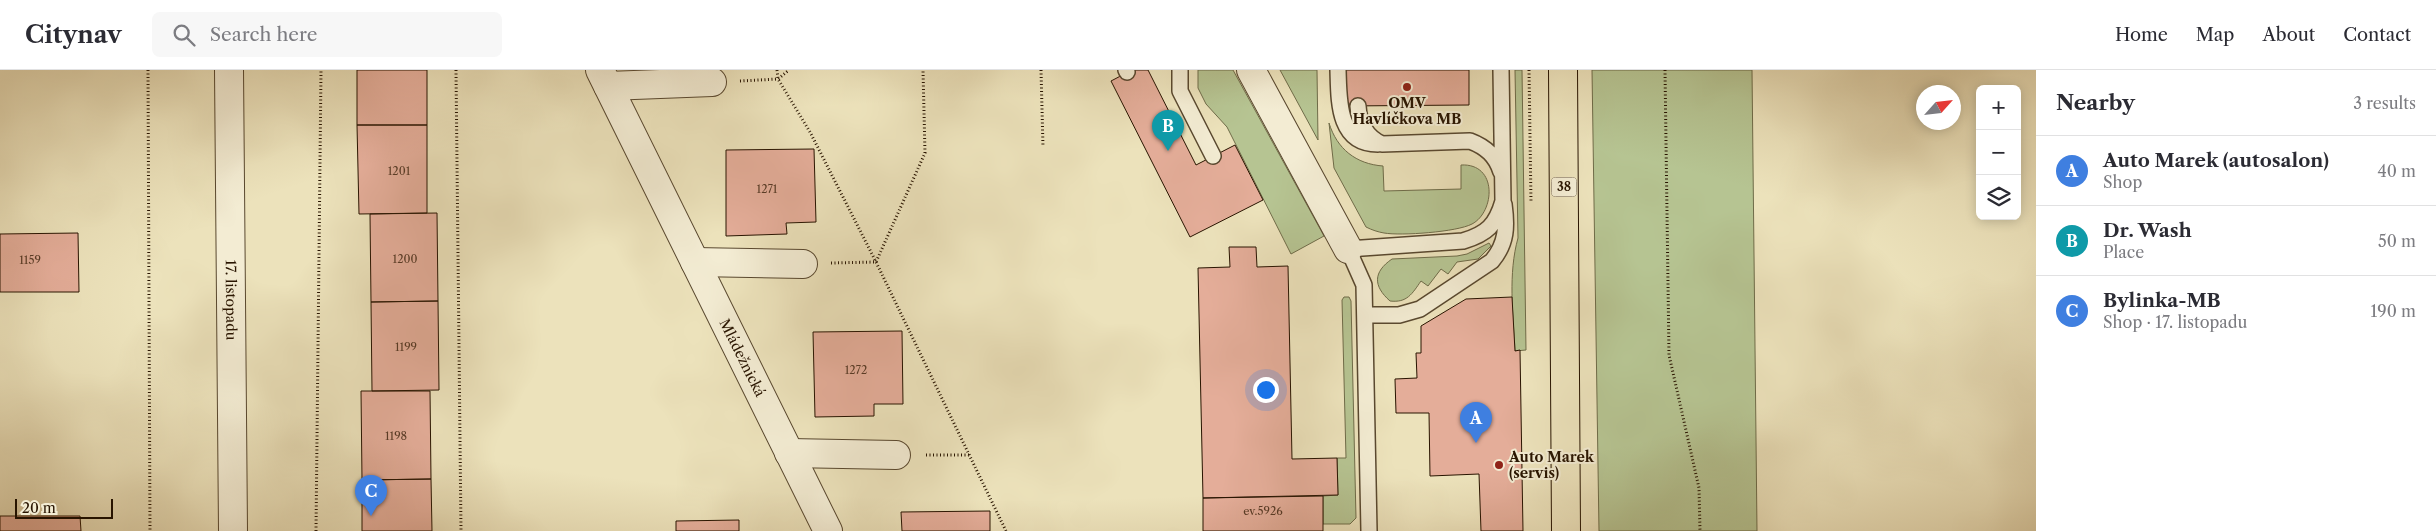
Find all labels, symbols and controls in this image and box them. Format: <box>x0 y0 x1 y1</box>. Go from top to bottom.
search box <box>152 12 502 57</box>
text: Citynav <box>25 20 122 49</box>
icon: search <box>170 21 198 49</box>
text: Search here <box>210 23 317 46</box>
text: Home <box>2115 24 2168 46</box>
text: Map <box>2196 24 2234 46</box>
text: About <box>2262 24 2315 46</box>
text: Contact <box>2343 24 2411 46</box>
marker: OMV Havlíčkova MB <box>1401 81 1413 93</box>
north arrow <box>1916 85 1961 130</box>
map controls <box>1976 85 2021 220</box>
button: + <box>1976 85 2021 130</box>
text: Nearby <box>2056 90 2135 115</box>
text: 3 results <box>2353 93 2416 113</box>
place label: OMV Havlíčkova MB <box>1352 94 1462 128</box>
pin: B <box>1152 110 1184 151</box>
button: − <box>1976 130 2021 175</box>
text: Auto Marek (autosalon) <box>2103 149 2329 172</box>
text: A <box>2066 161 2078 181</box>
text: 40 m <box>2377 161 2416 181</box>
house number: 1201 <box>388 164 411 178</box>
text: Shop <box>2103 172 2142 192</box>
button: layers <box>1976 175 2021 220</box>
road number: 38 <box>1552 178 1576 196</box>
house number: 1271 <box>757 182 778 196</box>
text: Dr. Wash <box>2103 219 2192 242</box>
text: B <box>2066 231 2078 251</box>
text: 50 m <box>2378 231 2416 251</box>
text: Place <box>2103 242 2144 262</box>
house number: 1200 <box>393 252 417 266</box>
house number: 1159 <box>19 253 41 267</box>
street label: 17. listopadu <box>222 260 240 341</box>
text: Bylinka-MB <box>2103 289 2221 312</box>
text: C <box>2066 301 2078 321</box>
text: 190 m <box>2371 301 2416 321</box>
text: Shop · 17. listopadu <box>2103 312 2247 332</box>
street label: Mládežnická <box>715 316 769 400</box>
house number: 1199 <box>395 340 417 354</box>
house number: 1272 <box>845 363 867 377</box>
your location <box>1253 377 1279 403</box>
pin: A <box>1460 402 1492 443</box>
house number: 1198 <box>385 429 407 443</box>
place label: Auto Marek (servis) <box>1508 448 1595 482</box>
marker: Auto Marek (servis) <box>1493 459 1505 471</box>
pin: C <box>355 475 387 516</box>
scale bar <box>15 496 112 519</box>
text: 20 m <box>22 499 56 517</box>
house number: ev.5926 <box>1243 504 1283 518</box>

